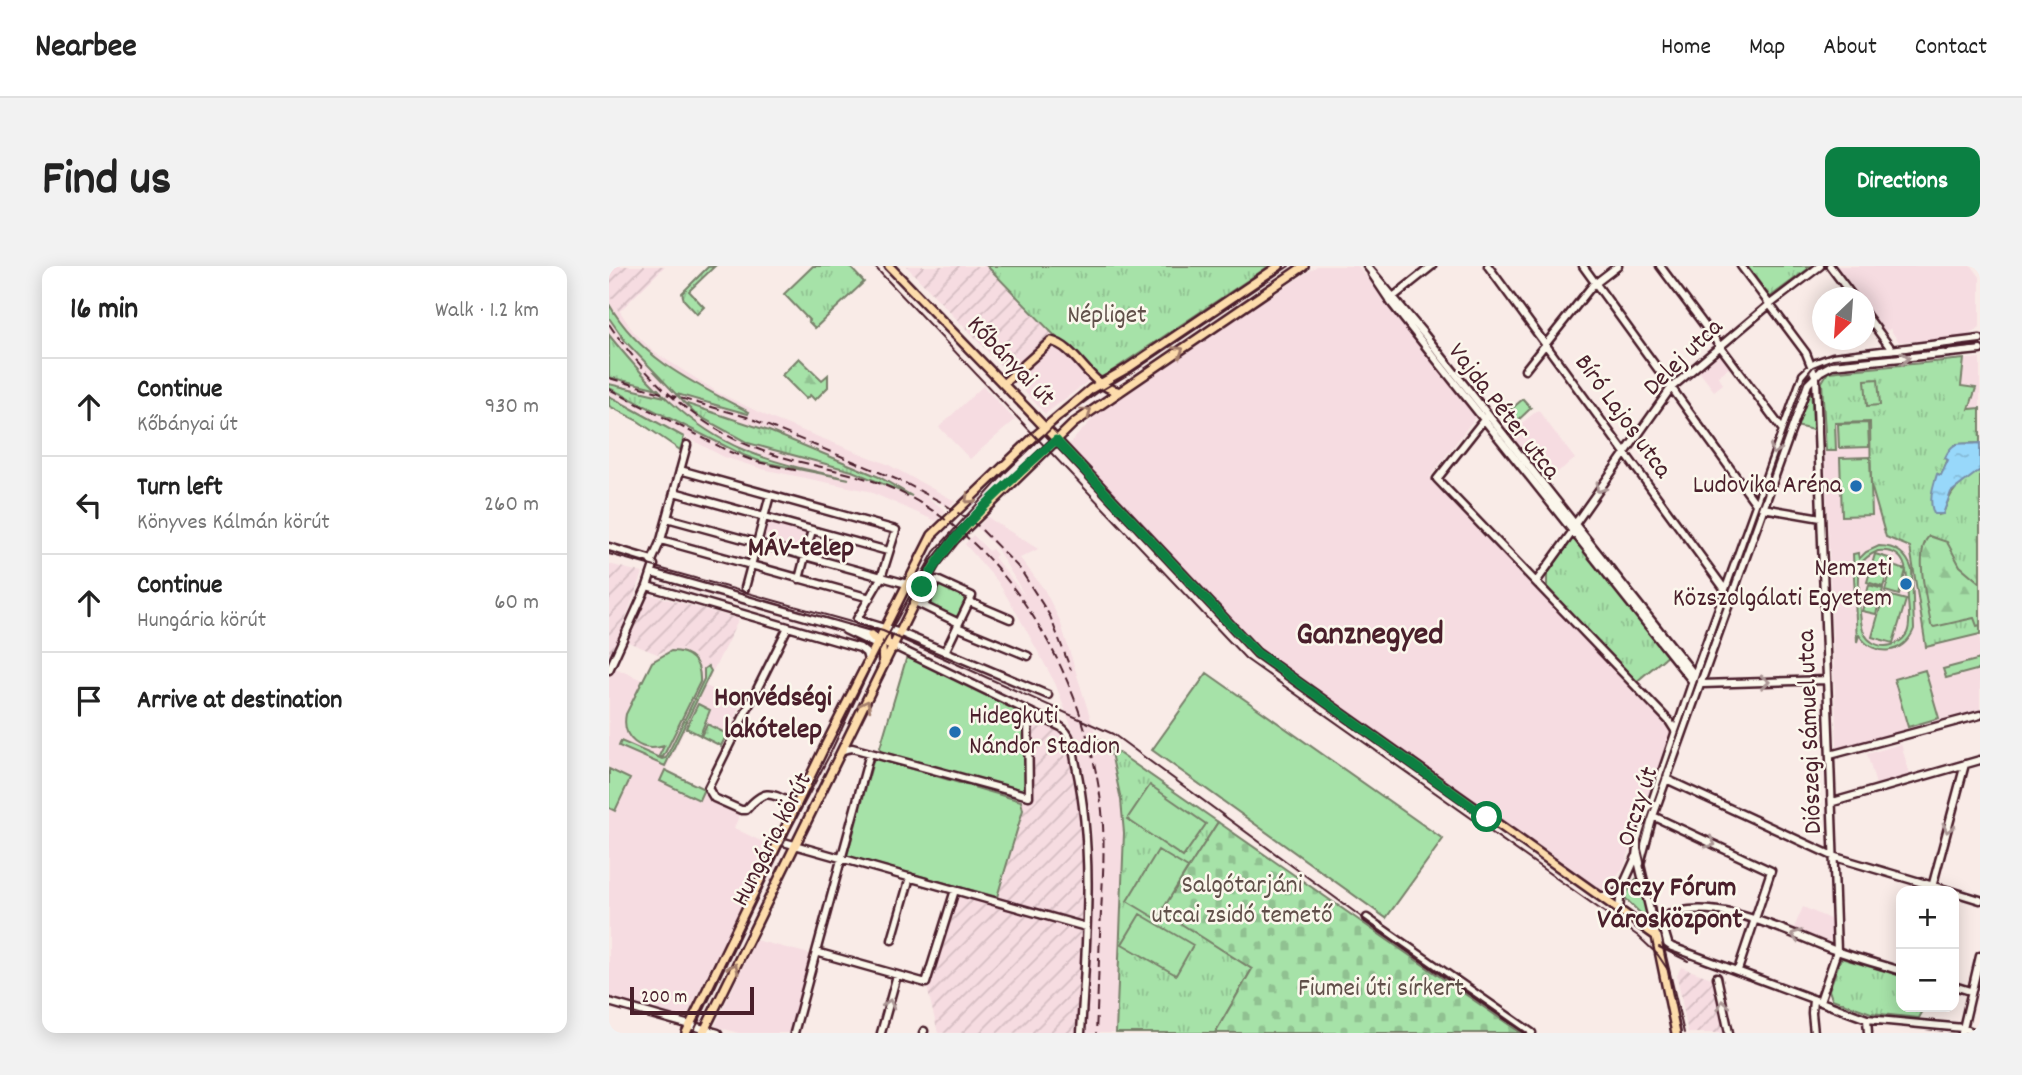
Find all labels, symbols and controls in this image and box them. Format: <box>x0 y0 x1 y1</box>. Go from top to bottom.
text: Nearbee <box>35 25 137 72</box>
text: Home <box>1661 31 1711 65</box>
text: Map <box>1749 31 1785 65</box>
text: About <box>1823 31 1877 65</box>
text: Contact <box>1915 31 1987 65</box>
text: Find us <box>42 147 171 217</box>
button: Directions <box>1825 147 1980 217</box>
north arrow <box>1812 287 1875 350</box>
text: 16 min <box>70 290 138 333</box>
text: Walk · 1.2 km <box>435 295 539 328</box>
park label: Népliget <box>1067 298 1147 335</box>
street label: Kőbányai út <box>957 308 1063 416</box>
street label: Delej utca <box>1636 310 1733 406</box>
street label: Vajda Péter utca <box>1438 336 1569 489</box>
one-way arrow <box>1171 346 1184 359</box>
street label: Bíró Lajos utca <box>1564 347 1680 488</box>
one-way arrow <box>1900 350 1911 365</box>
text: Continue <box>137 372 222 409</box>
icon: ahead <box>70 388 108 426</box>
text: 930 m <box>485 391 539 424</box>
one-way arrow <box>1079 408 1092 421</box>
text: Kőbányai út <box>137 409 238 442</box>
one-way arrow <box>1769 443 1783 455</box>
place label: Ludovika Aréna <box>1693 468 1843 505</box>
text: Turn left <box>137 470 223 507</box>
marker: Ludovika Aréna <box>1848 478 1864 494</box>
one-way arrow <box>1595 480 1608 493</box>
icon: left <box>70 486 108 524</box>
text: 260 m <box>484 489 539 522</box>
one-way arrow <box>964 491 977 503</box>
text: Könyves Kálmán körút <box>137 507 330 540</box>
district label: MÁV-telep <box>748 530 854 570</box>
place label: Nemzeti Közszolgálati Egyetem <box>1673 551 1892 618</box>
text: Continue <box>137 568 222 605</box>
route end <box>906 571 937 602</box>
marker: Nemzeti Közszolgálati Egyetem <box>1898 576 1914 592</box>
icon: ahead <box>70 584 108 622</box>
text: 60 m <box>494 587 539 620</box>
text: Hungária körút <box>137 605 266 638</box>
district label: Ganznegyed <box>1296 613 1444 660</box>
street label: Diószegi Sámuel utca <box>1789 628 1833 835</box>
one-way arrow <box>1759 674 1770 689</box>
district label: Honvédségi lakótelep <box>714 680 832 752</box>
icon: arrive <box>70 682 108 720</box>
text: Arrive at destination <box>137 683 342 720</box>
one-way arrow <box>857 699 871 712</box>
place label: Hidegkuti Nándor Stadion <box>969 699 1120 766</box>
marker: Hidegkuti Nándor Stadion <box>947 724 963 740</box>
street label: Orczy út <box>1609 762 1669 852</box>
street label: Hungária körút <box>723 766 823 913</box>
route start <box>1471 801 1502 832</box>
one-way arrow <box>1942 822 1956 834</box>
one-way arrow <box>1704 835 1716 849</box>
park label: Salgótarjáni utcai zsidó temető <box>1152 868 1333 935</box>
district label: Orczy Fórum Városközpont <box>1597 870 1743 942</box>
map controls <box>1896 886 1959 1012</box>
button: + <box>1896 886 1959 949</box>
one-way arrow <box>1791 930 1803 944</box>
button: − <box>1896 949 1959 1012</box>
one-way arrow <box>726 963 740 975</box>
park label: Fiumei úti sírkert <box>1298 971 1464 1008</box>
scale bar <box>630 984 754 1016</box>
text: 200 m <box>641 985 687 1012</box>
one-way arrow <box>881 998 895 1010</box>
one-way arrow <box>1717 999 1731 1011</box>

